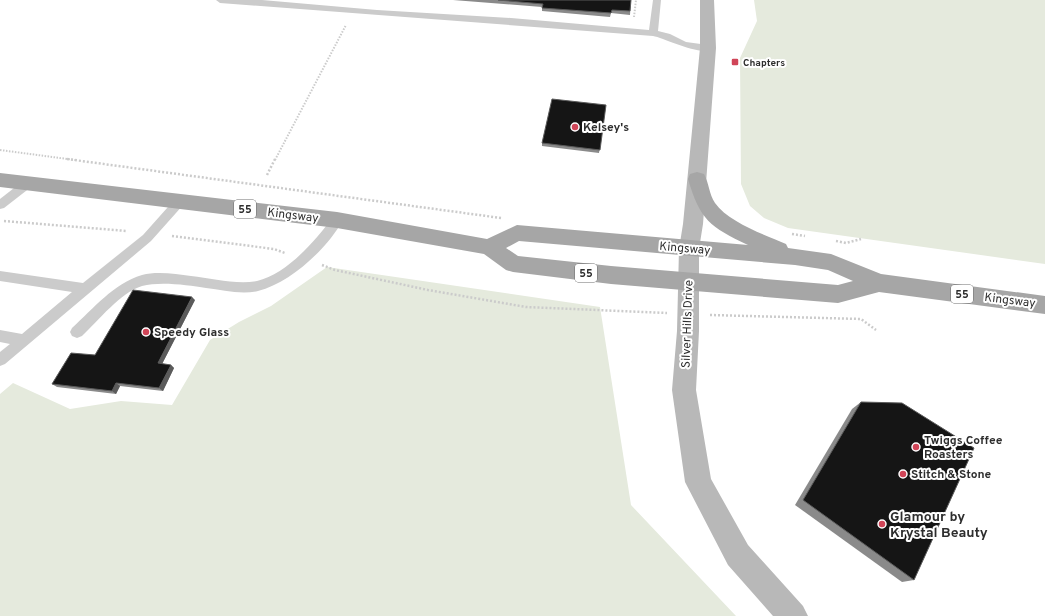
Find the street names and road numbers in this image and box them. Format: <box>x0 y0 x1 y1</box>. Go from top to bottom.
road number: 55 <box>234 200 256 218</box>
street label: Kingsway <box>266 205 319 227</box>
street label: Kingsway <box>659 239 711 259</box>
road number: 55 <box>575 264 597 282</box>
street label: Silver Hills Drive <box>678 280 698 368</box>
road number: 55 <box>951 285 973 303</box>
street label: Kingsway <box>983 290 1036 312</box>

